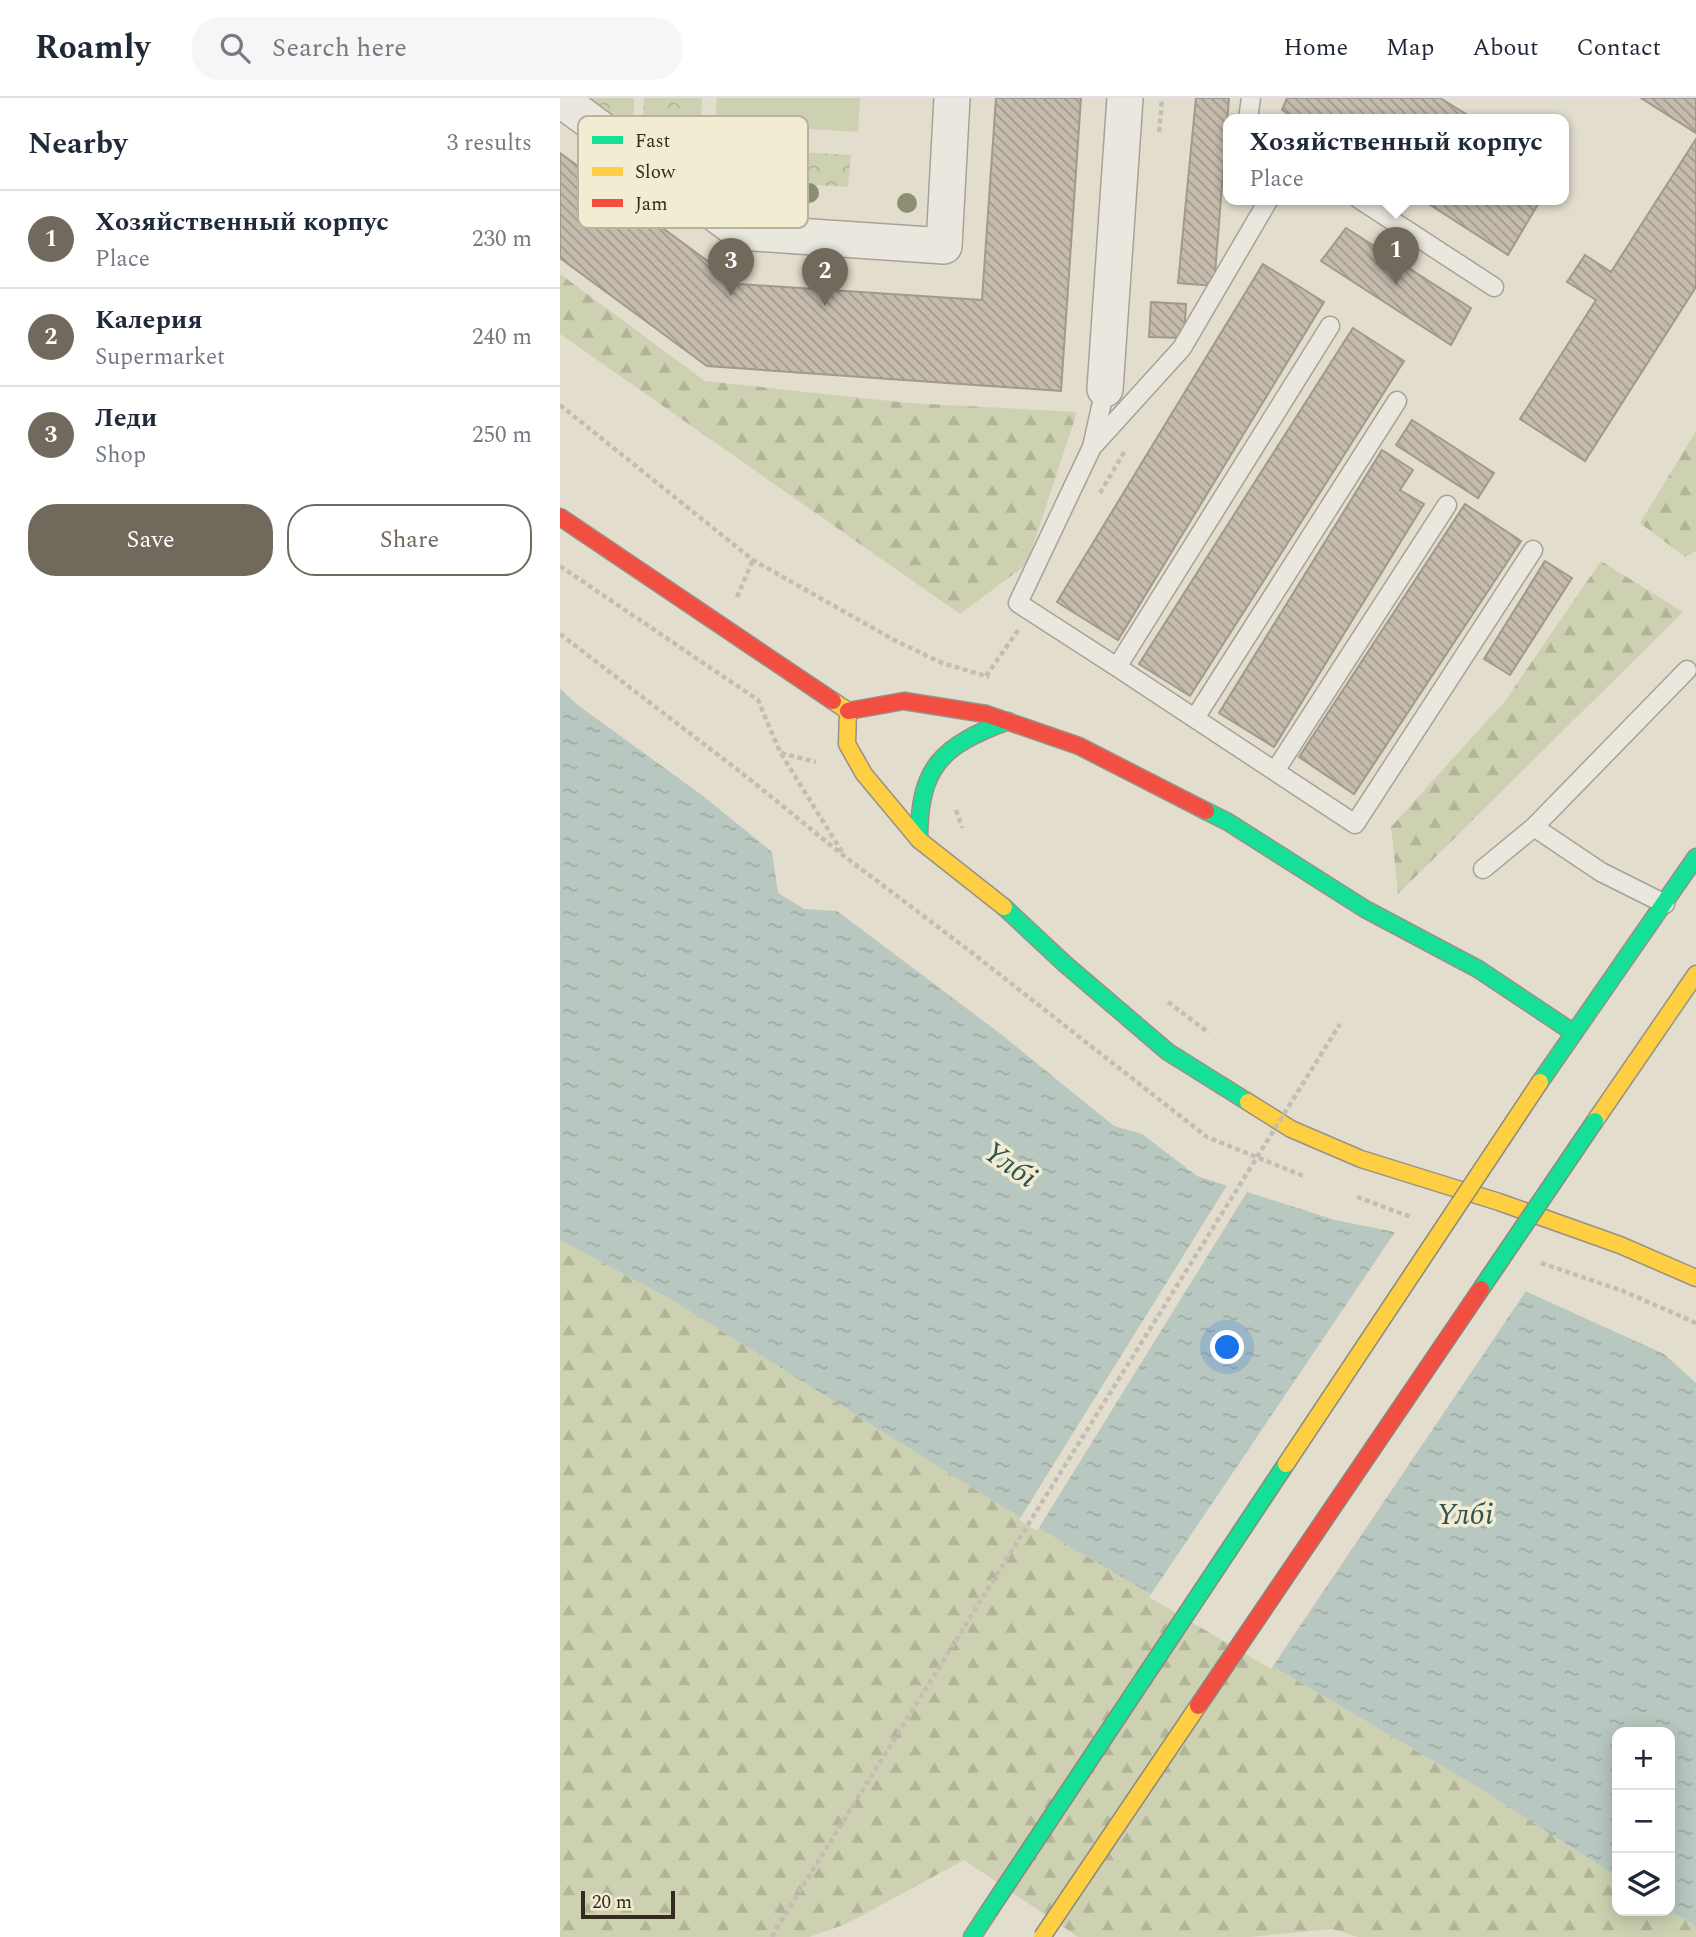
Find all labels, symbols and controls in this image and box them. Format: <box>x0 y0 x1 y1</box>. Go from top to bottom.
search box <box>192 17 682 80</box>
text: Roamly <box>35 23 150 73</box>
text: Search here <box>272 28 407 68</box>
icon: search <box>216 29 254 67</box>
text: Home <box>1283 30 1348 66</box>
text: Map <box>1386 30 1434 66</box>
text: About <box>1472 30 1538 66</box>
text: Contact <box>1576 30 1661 66</box>
popup <box>1223 114 1569 205</box>
legend <box>578 116 808 228</box>
text: Nearby <box>28 121 127 167</box>
text: Хозяйственный корпус <box>1249 122 1543 162</box>
text: 3 results <box>447 126 532 161</box>
text: Fast <box>635 127 671 156</box>
text: Slow <box>635 158 676 187</box>
text: Place <box>1249 162 1304 197</box>
text: Jam <box>635 190 667 219</box>
text: Хозяйственный корпус <box>95 202 389 242</box>
text: 1 <box>45 222 57 257</box>
text: 230 m <box>472 222 532 257</box>
pin: 1 <box>1373 227 1419 285</box>
pin: 3 <box>708 238 754 296</box>
text: Place <box>95 242 150 277</box>
pin: 2 <box>802 248 848 306</box>
text: Калерия <box>95 300 203 340</box>
text: 2 <box>45 320 57 355</box>
text: 240 m <box>472 320 532 355</box>
text: Supermarket <box>95 340 225 375</box>
text: Леди <box>95 398 157 438</box>
text: 3 <box>45 418 57 453</box>
text: 250 m <box>472 418 532 453</box>
text: Shop <box>95 438 146 473</box>
button: Save <box>28 504 273 576</box>
button: Share <box>287 504 532 576</box>
water label: Үлбі <box>973 1130 1047 1200</box>
your location <box>1210 1330 1244 1364</box>
water label: Үлбі <box>1436 1492 1494 1538</box>
map controls <box>1612 1727 1675 1916</box>
button: + <box>1612 1727 1675 1790</box>
button: − <box>1612 1790 1675 1853</box>
button: layers <box>1612 1853 1675 1916</box>
scale bar <box>581 1888 676 1920</box>
text: 20 m <box>592 1888 632 1917</box>

